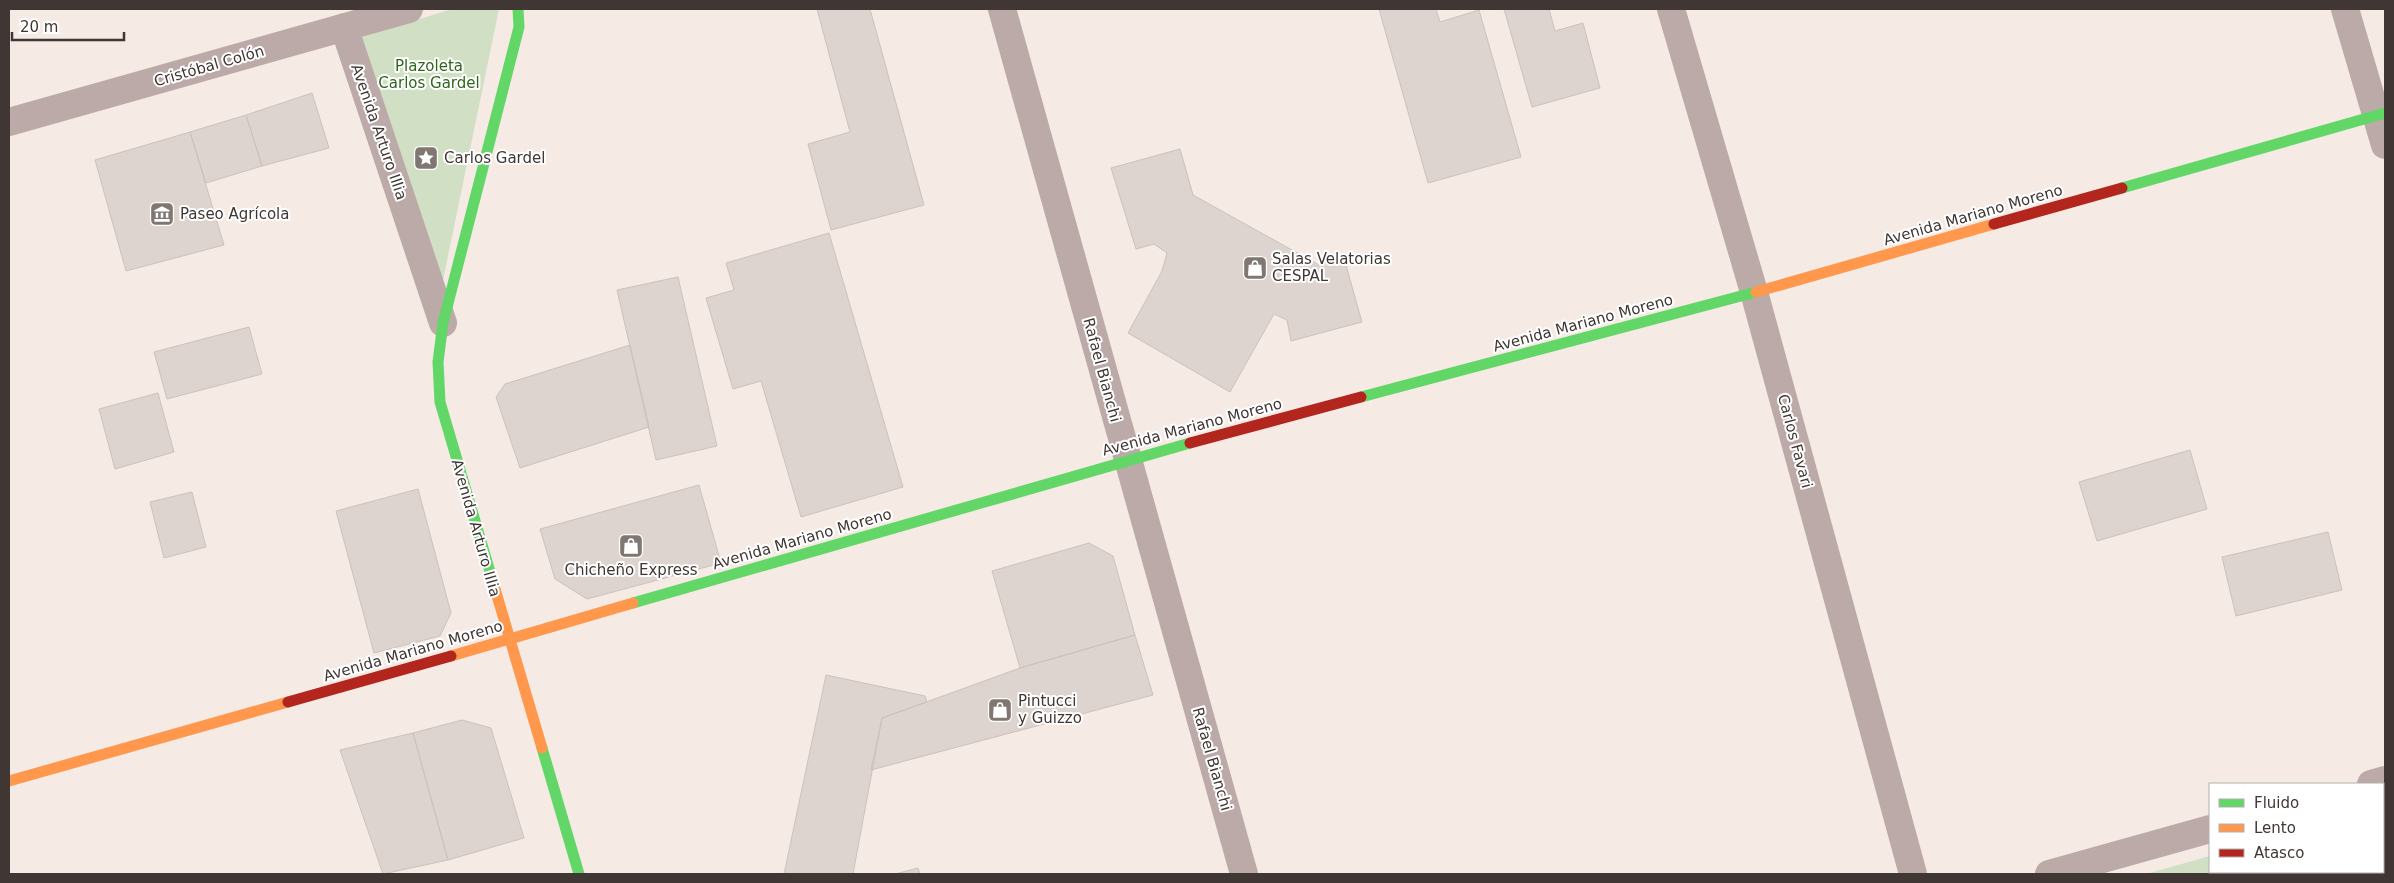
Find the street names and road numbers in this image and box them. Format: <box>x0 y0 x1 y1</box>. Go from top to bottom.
street label: Cristóbal Colón <box>152 42 266 90</box>
street label: Avenida Arturo Illia <box>347 62 411 202</box>
street label: Avenida Mariano Moreno <box>1881 181 2065 249</box>
street label: Avenida Mariano Moreno <box>1491 290 1675 356</box>
street label: Rafael Bianchi <box>1079 316 1125 424</box>
street label: Carlos Favari <box>1774 392 1816 490</box>
street label: Avenida Mariano Moreno <box>1100 394 1284 460</box>
street label: Avenida Arturo Illia <box>448 457 504 599</box>
street label: Avenida Mariano Moreno <box>710 505 894 573</box>
street label: Avenida Mariano Moreno <box>321 617 505 685</box>
street label: Rafael Bianchi <box>1189 705 1235 813</box>

